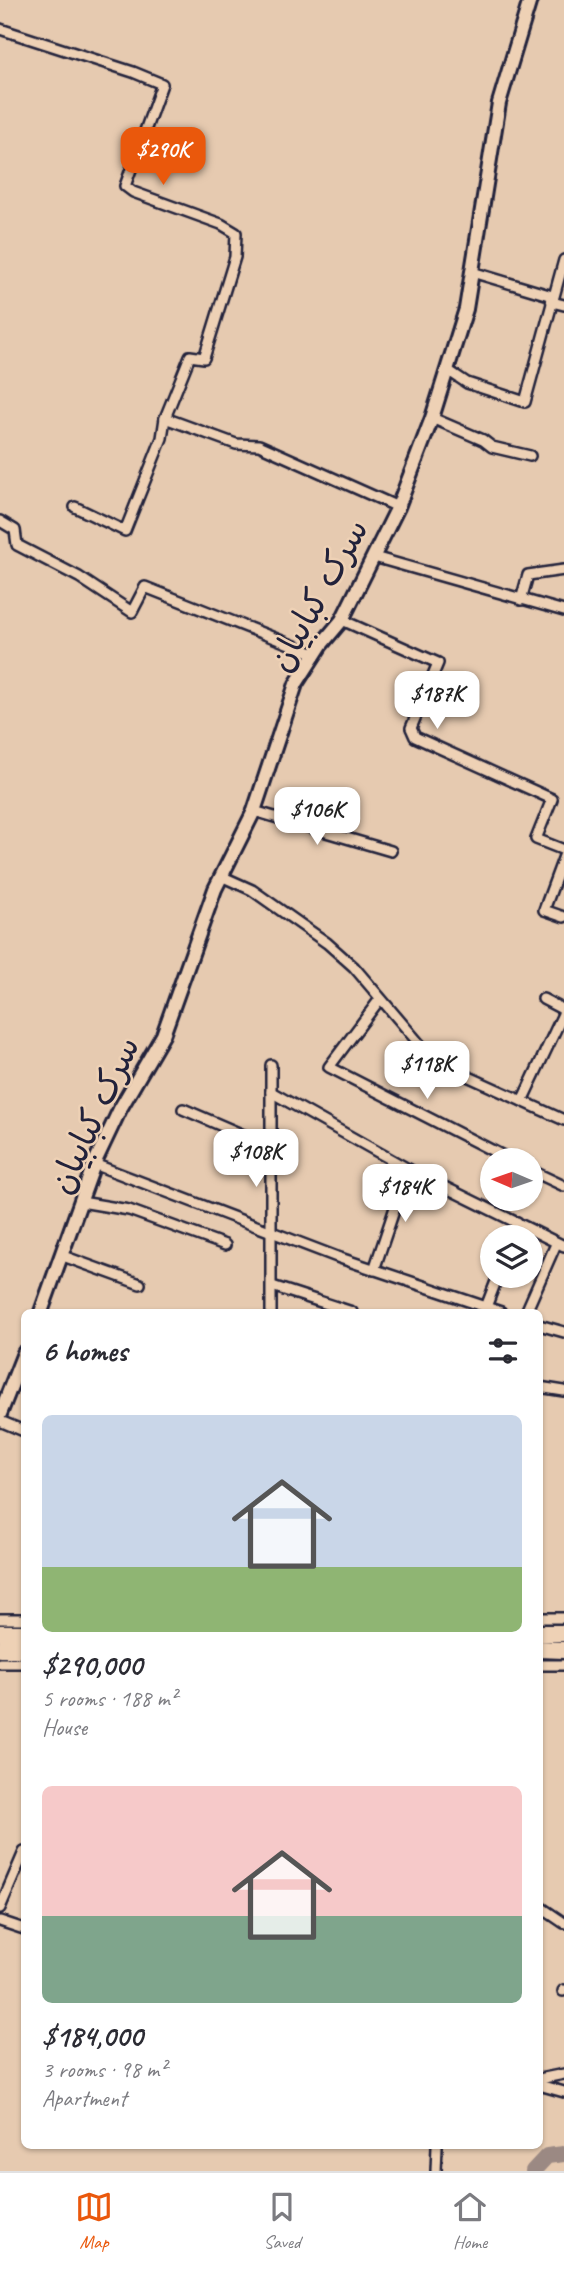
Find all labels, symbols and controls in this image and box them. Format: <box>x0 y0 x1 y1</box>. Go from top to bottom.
pin: $290K <box>114 128 212 187</box>
text: $290K <box>137 135 189 164</box>
street label: سرک کبابیان <box>258 510 378 680</box>
pin: $187K <box>388 672 486 731</box>
text: $187K <box>411 679 464 708</box>
pin: $106K <box>268 788 366 847</box>
text: $106K <box>290 795 344 824</box>
street label: سرک کبابیان <box>38 1029 150 1201</box>
pin: $118K <box>378 1042 476 1101</box>
text: $118K <box>400 1049 454 1078</box>
pin: $108K <box>207 1130 305 1189</box>
text: $108K <box>229 1137 283 1166</box>
north arrow <box>480 1148 542 1211</box>
map controls <box>480 1148 543 1288</box>
pin: $184K <box>356 1164 454 1224</box>
text: $184K <box>378 1172 432 1201</box>
button: layers <box>480 1225 543 1288</box>
text: 6 homes <box>42 1332 127 1370</box>
icon: filters <box>484 1332 522 1370</box>
icon: home <box>219 1461 345 1587</box>
text: $290,000 <box>42 1646 142 1684</box>
text: 5 rooms · 188 m² <box>42 1684 177 1713</box>
text: House <box>42 1713 87 1742</box>
icon: home <box>219 1832 345 1958</box>
text: $184,000 <box>42 2017 142 2055</box>
text: 3 rooms · 98 m² <box>42 2055 166 2084</box>
text: Apartment <box>42 2084 127 2113</box>
tab: Map <box>75 2188 113 2254</box>
tab: Saved <box>263 2188 301 2254</box>
tab: Home <box>451 2188 489 2254</box>

